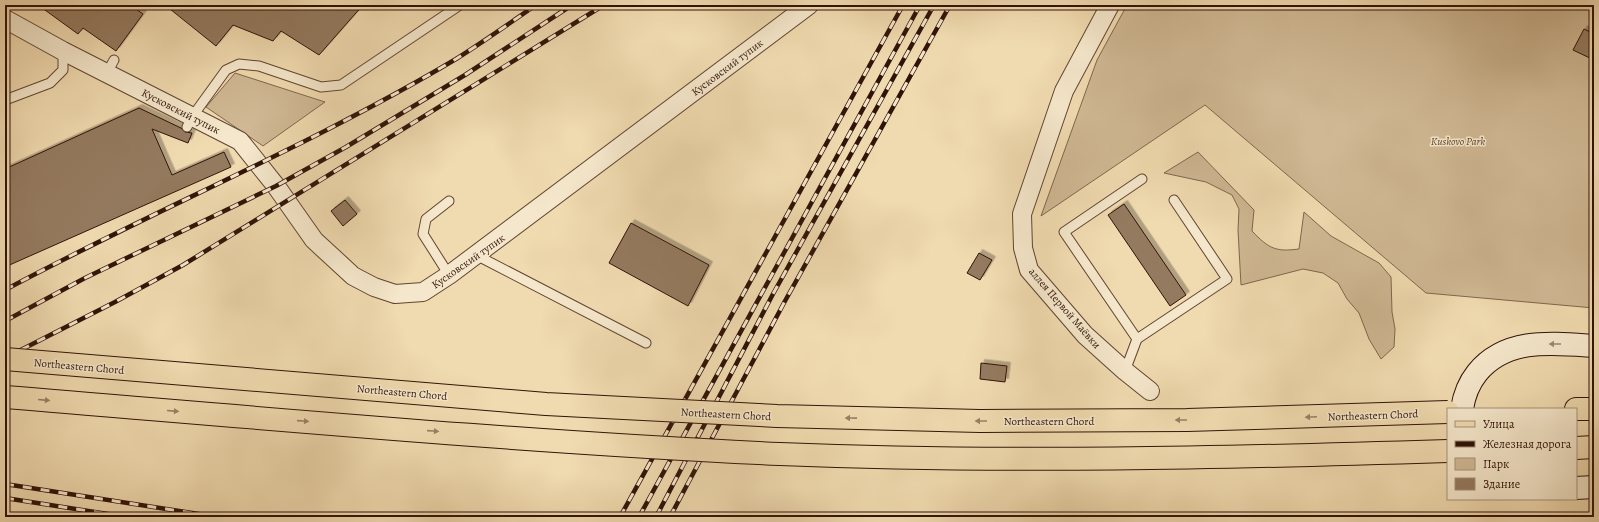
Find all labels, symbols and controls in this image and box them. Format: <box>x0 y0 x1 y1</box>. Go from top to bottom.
street label: Кусковский тупик <box>688 35 767 99</box>
street label: Кусковский тупик <box>139 85 223 138</box>
park label: Kuskovo Park <box>1431 134 1485 149</box>
street label: Кусковский тупик <box>429 230 508 292</box>
street label: аллея Первой Маёвки <box>1025 265 1104 352</box>
one-way arrow <box>1548 341 1561 347</box>
street label: Northeastern Chord <box>33 355 125 378</box>
street label: Northeastern Chord <box>356 381 448 404</box>
one-way arrow <box>38 396 50 403</box>
street label: Northeastern Chord <box>680 405 772 424</box>
street label: Northeastern Chord <box>1327 406 1419 425</box>
one-way arrow <box>167 407 179 414</box>
legend <box>1447 408 1577 500</box>
one-way arrow <box>1305 413 1317 420</box>
street label: Northeastern Chord <box>1004 414 1094 429</box>
one-way arrow <box>844 415 857 421</box>
text: Улица <box>1483 416 1515 432</box>
one-way arrow <box>1174 417 1187 423</box>
one-way arrow <box>297 418 309 425</box>
one-way arrow <box>974 418 987 424</box>
one-way arrow <box>427 428 439 435</box>
text: Железная дорога <box>1483 436 1572 452</box>
text: Парк <box>1483 456 1509 472</box>
text: Здание <box>1483 476 1520 492</box>

